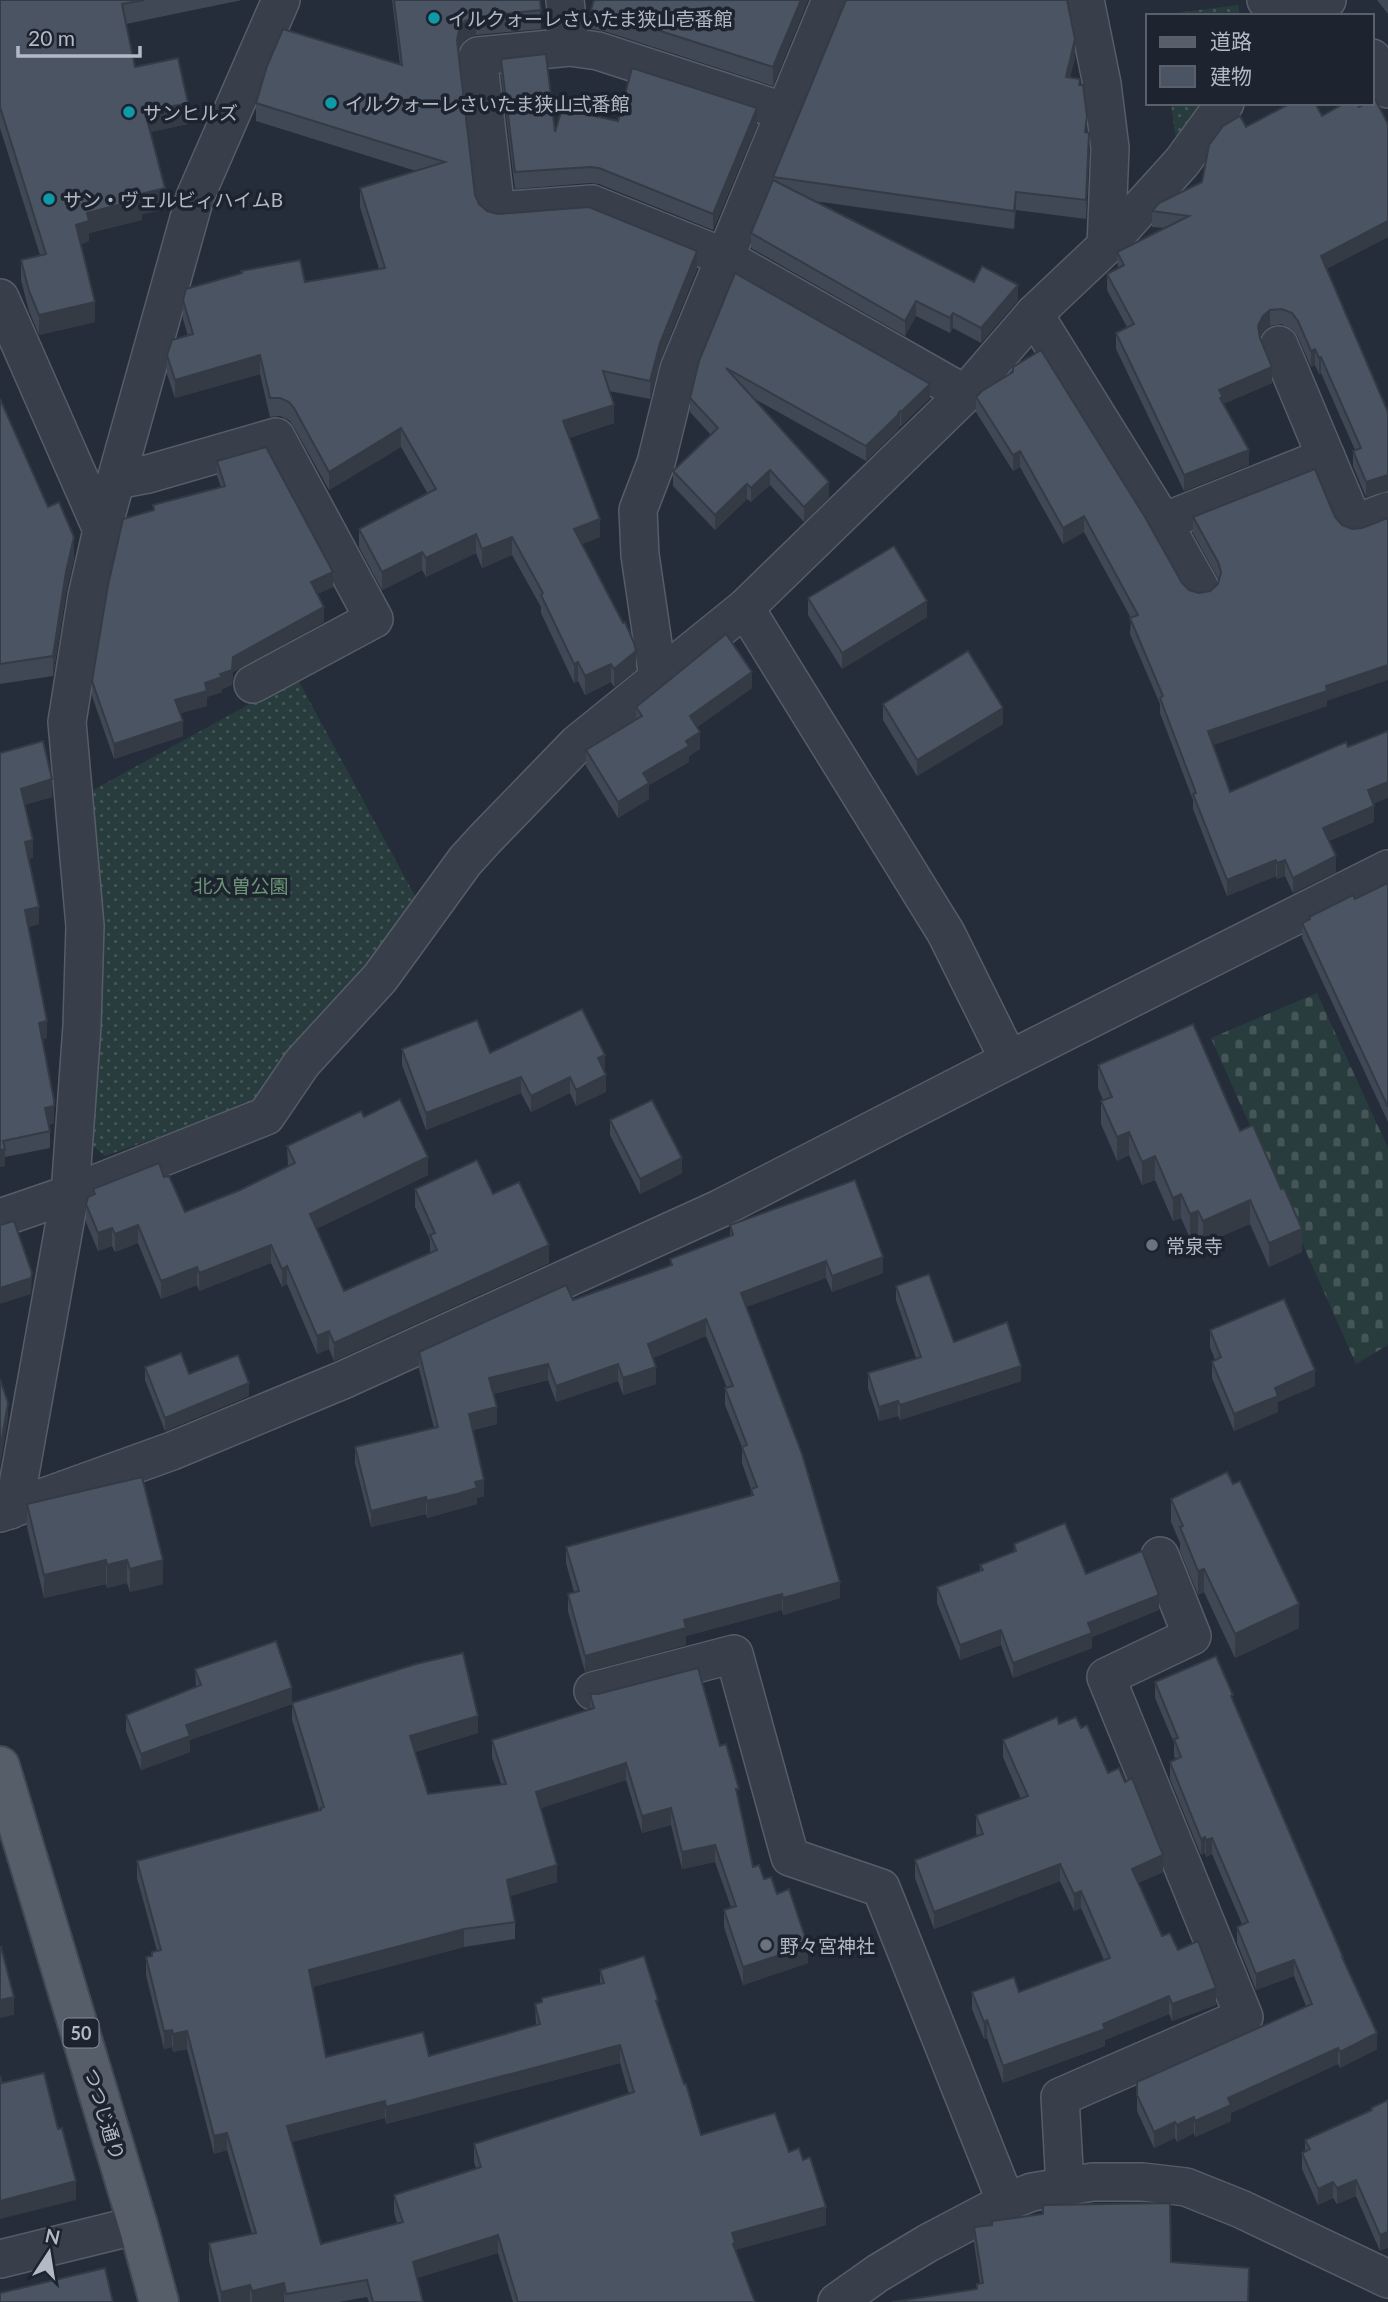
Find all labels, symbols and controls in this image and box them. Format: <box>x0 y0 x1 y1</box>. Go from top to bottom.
place label: イルクォーレさいたま狭山壱番館 <box>448 7 732 30</box>
marker: イルクォーレさいたま狭山壱番館 <box>426 10 442 26</box>
scale bar <box>18 14 140 58</box>
legend <box>1146 14 1374 105</box>
text: 20 m <box>28 25 75 50</box>
text: 道路 <box>1210 28 1252 53</box>
text: 建物 <box>1210 63 1252 88</box>
place label: イルクォーレさいたま狭山弍番館 <box>345 92 629 115</box>
marker: イルクォーレさいたま狭山弍番館 <box>323 95 339 111</box>
place label: サンヒルズ <box>143 101 238 124</box>
marker: サンヒルズ <box>121 104 137 120</box>
place label: サン・ヴェルビィハイムB <box>63 188 283 211</box>
marker: サン・ヴェルビィハイムB <box>41 191 57 207</box>
park label: 北入曽公園 <box>193 874 289 897</box>
place label: 常泉寺 <box>1166 1234 1223 1257</box>
marker: 常泉寺 <box>1144 1237 1160 1253</box>
place label: 野々宮神社 <box>780 1934 875 1957</box>
marker: 野々宮神社 <box>758 1937 774 1953</box>
road number: 50 <box>64 2019 98 2048</box>
street label: つつじ通り <box>80 2065 130 2163</box>
north arrow <box>14 2218 84 2288</box>
text: N <box>43 2223 62 2249</box>

